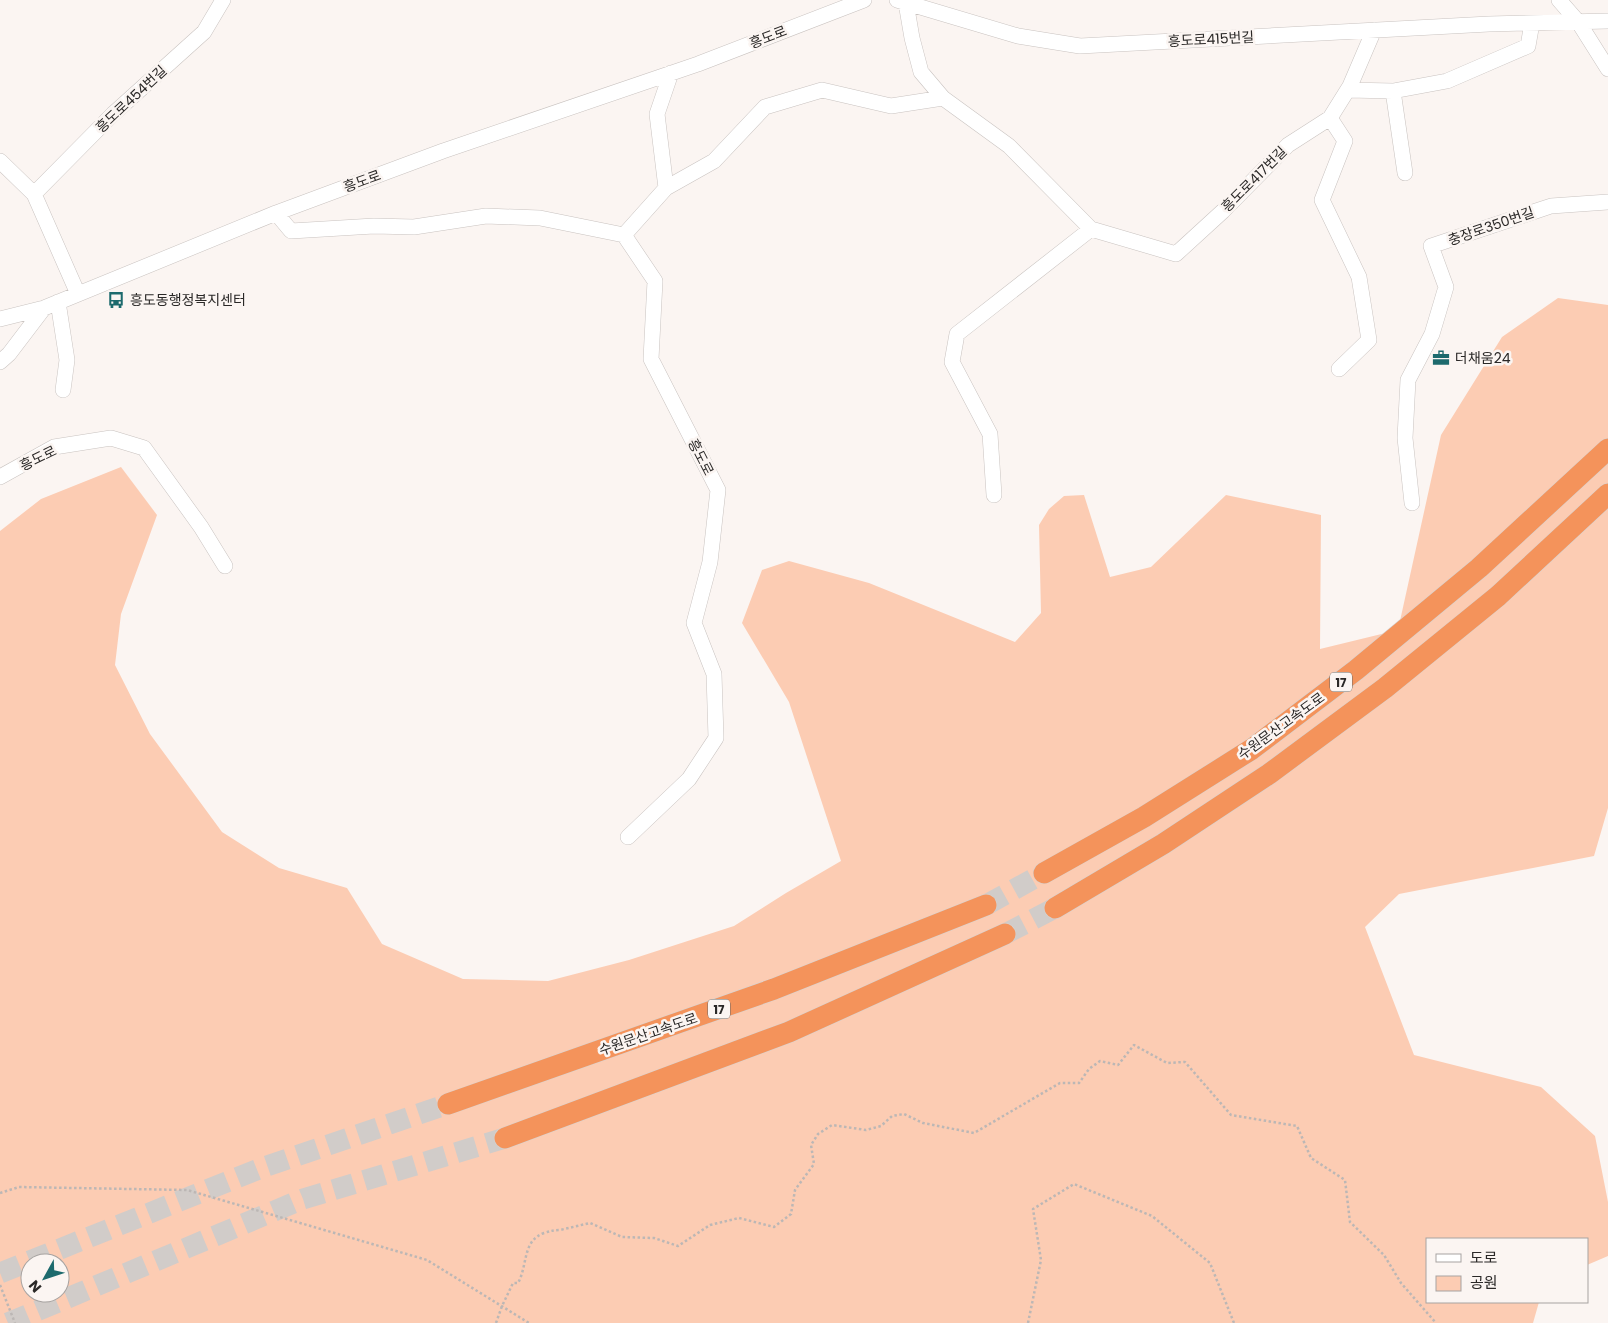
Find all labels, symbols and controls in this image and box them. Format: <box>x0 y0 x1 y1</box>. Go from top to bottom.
street label: 흥도로 <box>746 21 790 53</box>
street label: 흥도로415번길 <box>1167 27 1255 51</box>
street label: 흥도로454번길 <box>91 61 171 137</box>
street label: 흥도로417번길 <box>1217 142 1291 216</box>
street label: 흥도로 <box>340 165 384 197</box>
street label: 충장로350번길 <box>1445 202 1537 250</box>
bus stop icon: 흥도동행정복지센터 <box>106 290 126 310</box>
place label: 흥도동행정복지센터 <box>130 290 246 310</box>
office icon: 더채움24 <box>1431 348 1451 368</box>
place label: 더채움24 <box>1455 348 1511 368</box>
street label: 흥도로 <box>683 435 719 479</box>
street label: 흥도로 <box>16 440 60 475</box>
road number: 17 <box>1330 672 1352 692</box>
street label: 수원문산고속도로 <box>1233 688 1329 764</box>
road number: 17 <box>708 1000 730 1019</box>
street label: 수원문산고속도로 <box>596 1008 700 1060</box>
legend <box>1426 1238 1588 1303</box>
text: 도로 <box>1470 1247 1498 1268</box>
north arrow <box>20 1253 70 1303</box>
text: 공원 <box>1470 1272 1498 1293</box>
text: N <box>24 1276 46 1297</box>

